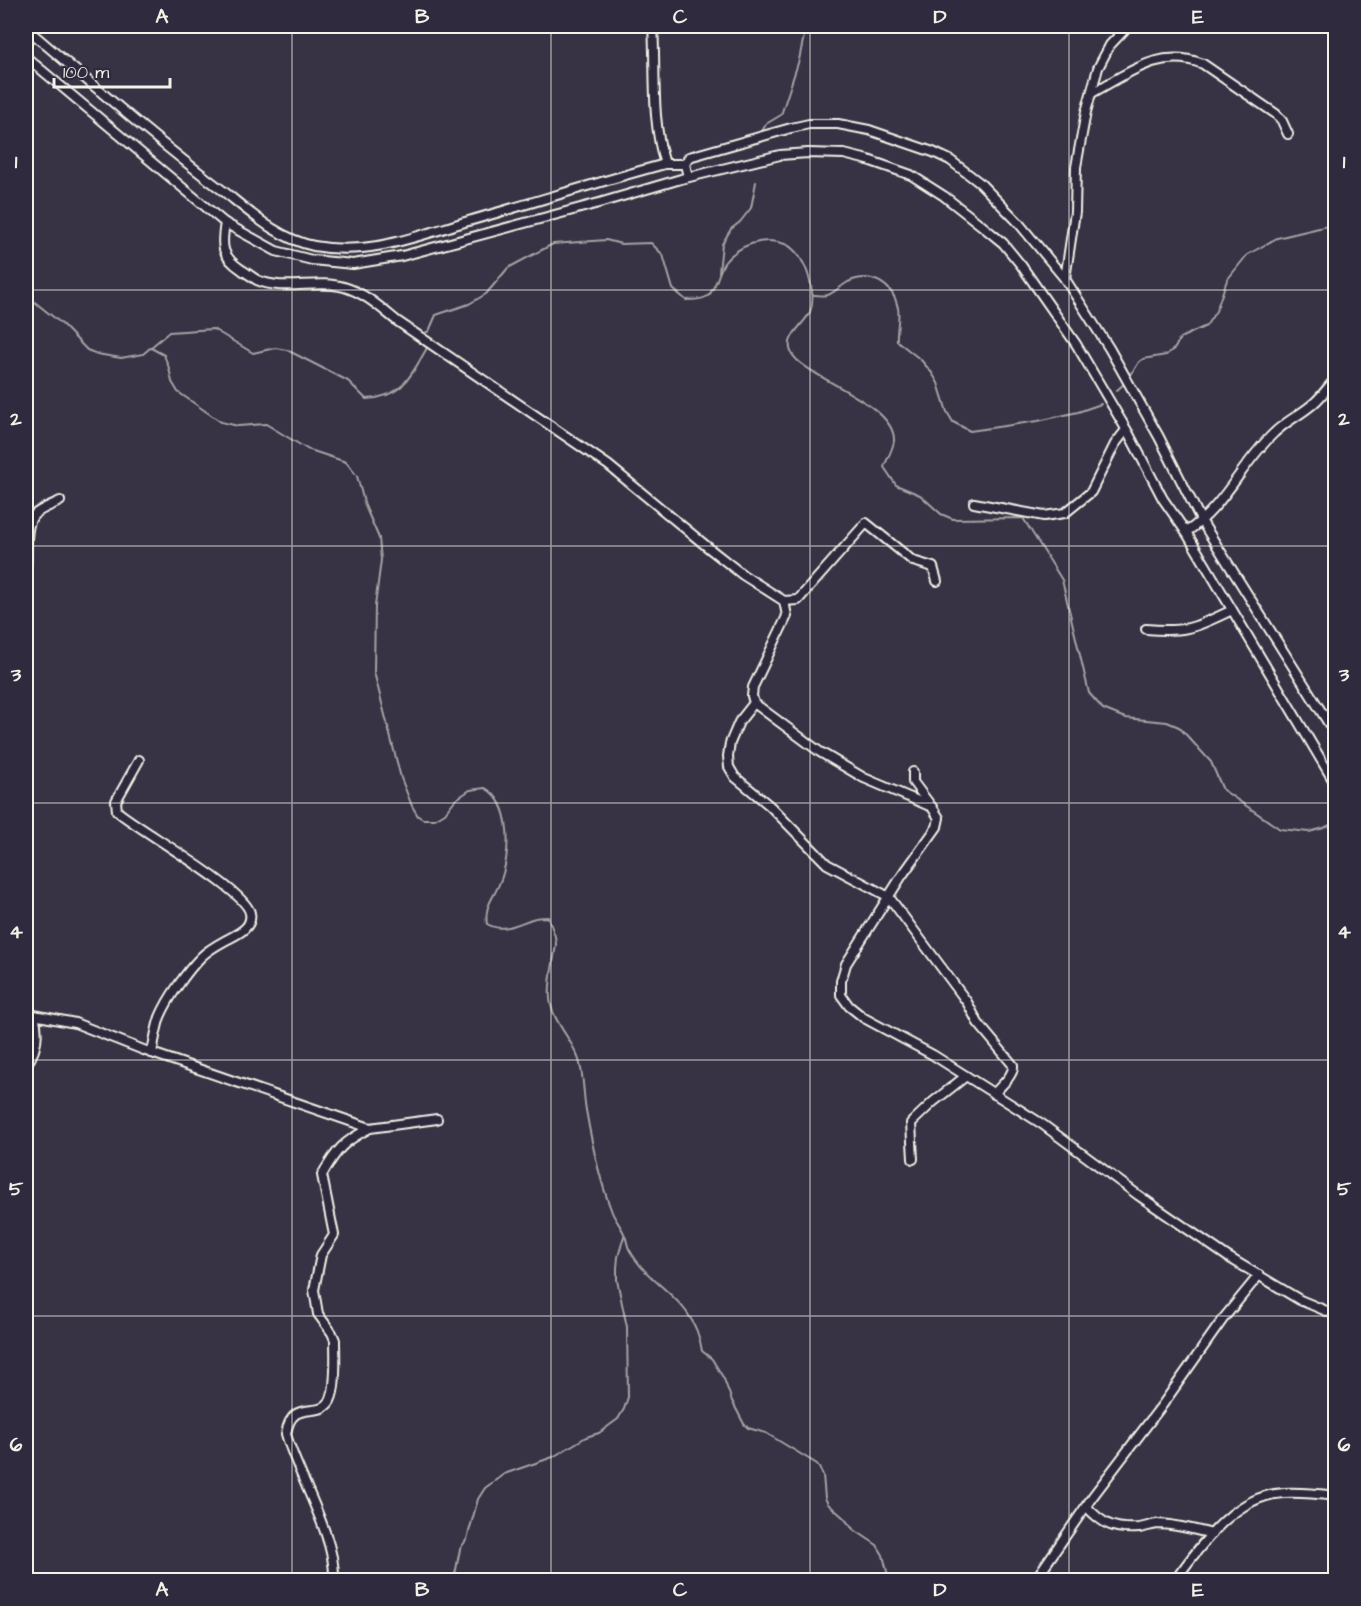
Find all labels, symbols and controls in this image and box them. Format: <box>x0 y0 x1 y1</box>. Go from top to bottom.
text: A <box>156 3 169 31</box>
text: B <box>415 3 430 31</box>
text: C <box>673 3 688 31</box>
text: D <box>934 3 947 31</box>
text: E <box>1192 3 1204 31</box>
scale bar <box>54 51 170 89</box>
text: 100 m <box>63 60 109 85</box>
text: 1 <box>15 148 18 176</box>
text: 1 <box>1343 148 1346 176</box>
text: 2 <box>9 405 22 433</box>
text: 2 <box>1337 405 1350 433</box>
text: 3 <box>10 661 22 689</box>
text: 3 <box>1338 661 1350 689</box>
text: 4 <box>9 918 23 946</box>
text: 4 <box>1337 918 1351 946</box>
text: 5 <box>9 1175 24 1203</box>
text: 5 <box>1337 1175 1352 1203</box>
text: 6 <box>10 1431 23 1459</box>
text: 6 <box>1338 1431 1351 1459</box>
text: A <box>156 1576 169 1604</box>
text: B <box>415 1576 430 1604</box>
text: C <box>673 1576 688 1604</box>
text: D <box>934 1576 947 1604</box>
text: E <box>1192 1576 1204 1604</box>

